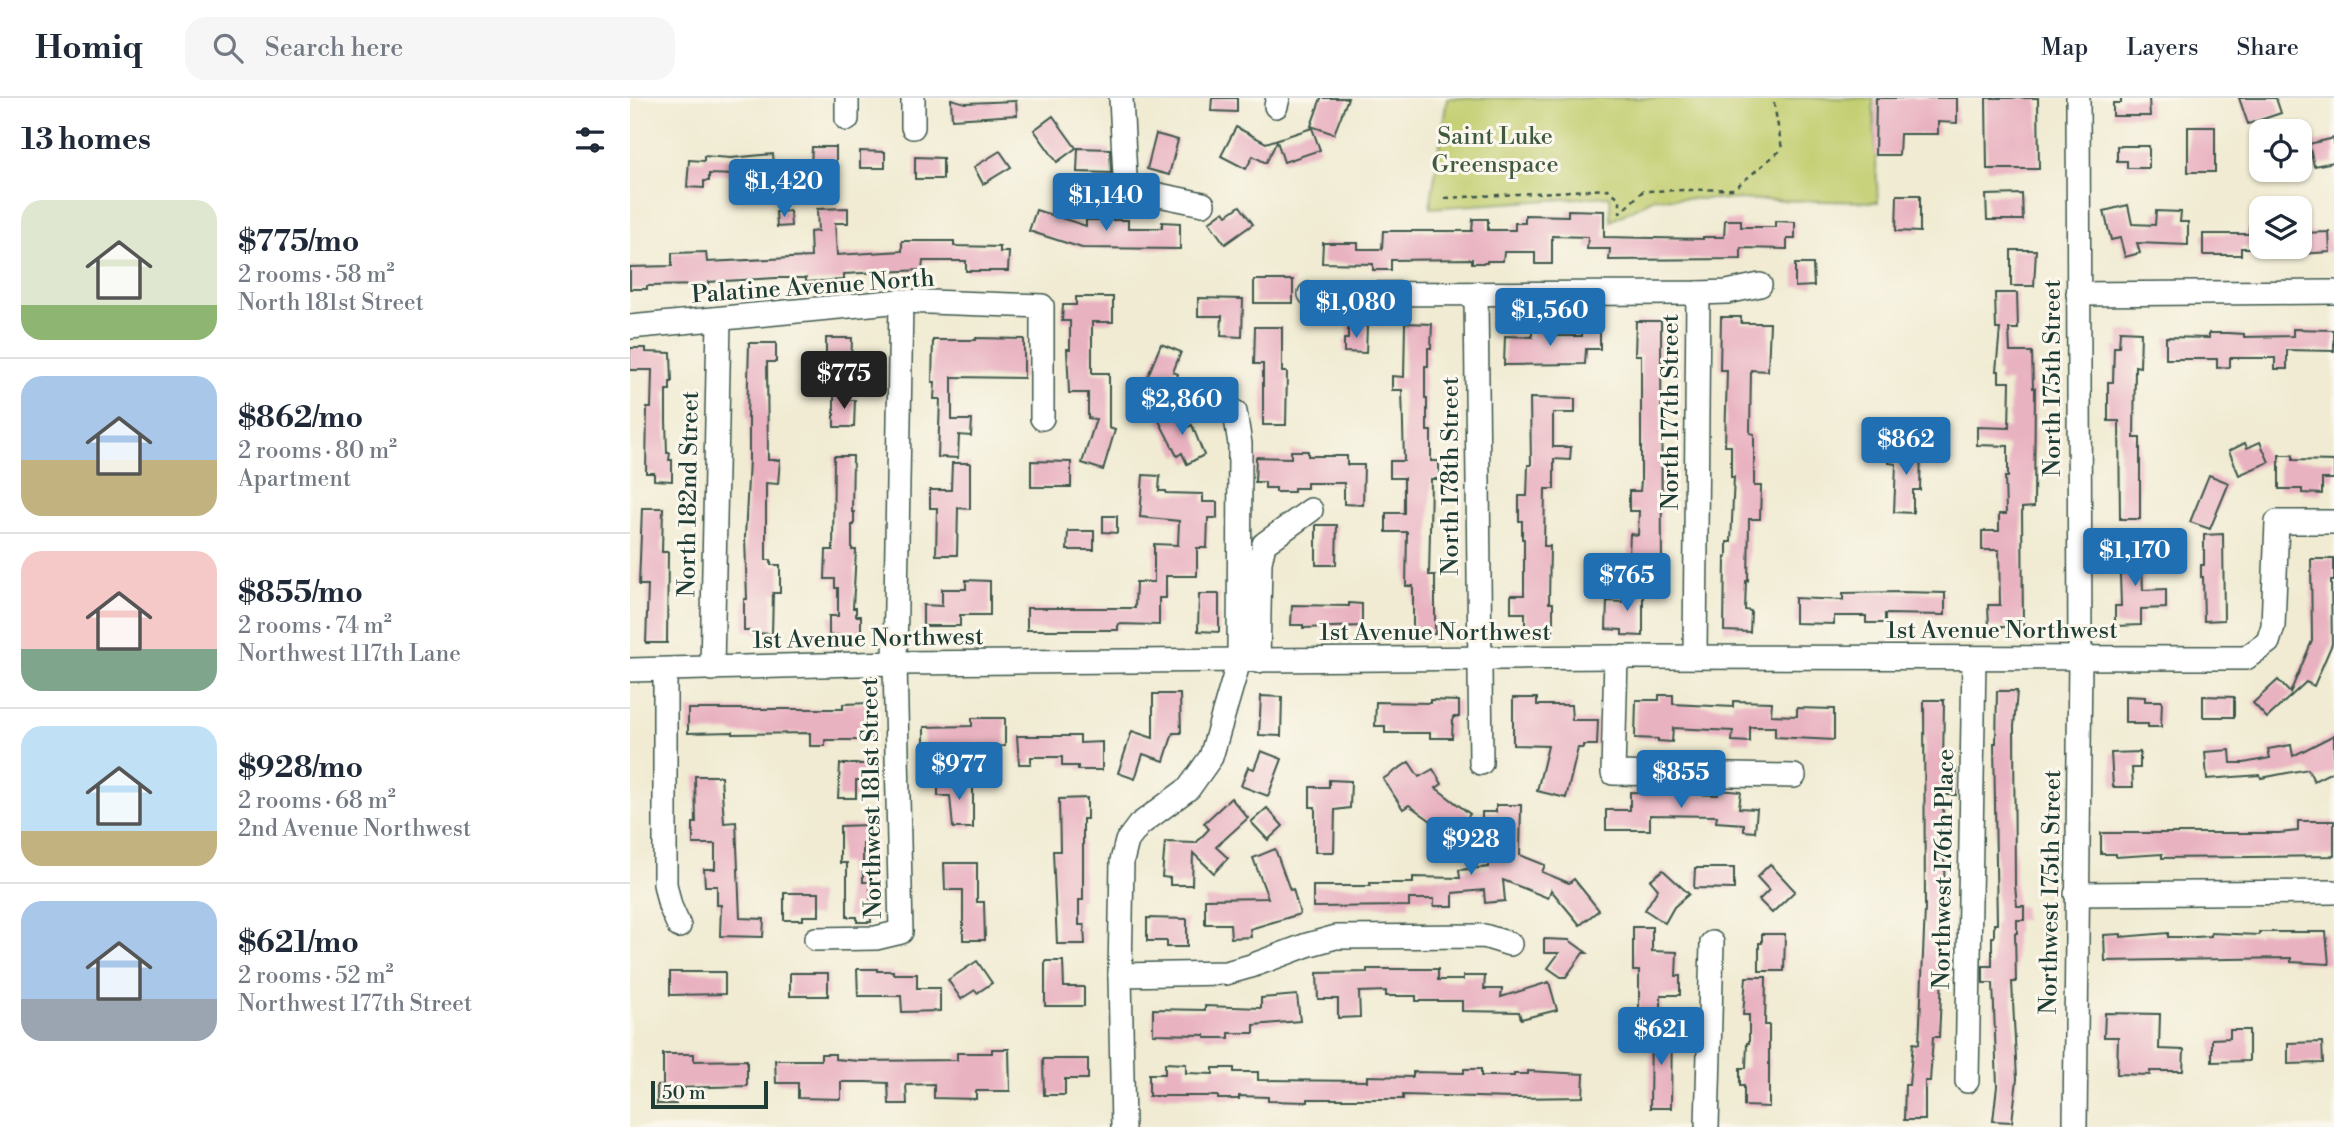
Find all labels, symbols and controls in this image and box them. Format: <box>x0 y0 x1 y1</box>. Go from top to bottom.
search box <box>185 17 675 80</box>
text: Homiq <box>35 28 143 69</box>
icon: search <box>209 29 247 67</box>
text: Search here <box>265 32 403 64</box>
text: Map <box>2041 33 2088 63</box>
text: Layers <box>2126 33 2198 63</box>
text: Share <box>2236 33 2299 63</box>
map controls <box>2249 119 2312 259</box>
button: locate <box>2249 119 2312 182</box>
text: 13 homes <box>21 121 151 159</box>
icon: filters <box>571 121 609 159</box>
park label: Saint Luke Greenspace <box>1431 122 1559 180</box>
pin: $1,420 <box>727 159 841 219</box>
text: $1,420 <box>745 168 823 196</box>
pin: $1,140 <box>1049 174 1163 233</box>
text: $1,140 <box>1069 182 1143 210</box>
button: layers <box>2249 196 2312 259</box>
text: $775/mo <box>238 223 359 261</box>
icon: home <box>77 228 161 312</box>
text: 2 rooms · 58 m² <box>238 261 395 289</box>
street label: Palatine Avenue North <box>690 264 936 310</box>
street label: North 175th Street <box>2038 279 2068 477</box>
pin: $1,080 <box>1299 280 1413 340</box>
pin: $1,560 <box>1493 288 1607 348</box>
text: North 181st Street <box>238 289 424 317</box>
text: $1,080 <box>1316 289 1396 317</box>
text: $1,560 <box>1511 297 1589 325</box>
street label: North 177th Street <box>1656 313 1686 510</box>
pin: $775 <box>803 352 885 411</box>
text: $775 <box>817 360 871 388</box>
street label: North 178th Street <box>1436 376 1466 575</box>
pin: $2,860 <box>1125 378 1239 437</box>
text: $2,860 <box>1142 386 1222 414</box>
street label: North 182nd Street <box>672 390 706 597</box>
text: $862/mo <box>238 399 363 437</box>
icon: home <box>77 404 161 488</box>
pin: $862 <box>1865 418 1947 477</box>
text: $862 <box>1877 426 1935 454</box>
text: 2 rooms · 80 m² <box>238 437 397 465</box>
text: Apartment <box>238 465 351 493</box>
pin: $1,170 <box>2078 528 2192 588</box>
text: $1,170 <box>2099 537 2171 565</box>
pin: $765 <box>1586 554 1668 613</box>
text: $765 <box>1600 562 1654 590</box>
text: $855/mo <box>238 574 363 612</box>
icon: home <box>77 579 161 663</box>
text: 2 rooms · 74 m² <box>238 612 392 640</box>
street label: 1st Avenue Northwest <box>1886 616 2118 646</box>
street label: 1st Avenue Northwest <box>1319 618 1551 648</box>
street label: 1st Avenue Northwest <box>752 622 984 656</box>
text: Northwest 117th Lane <box>238 640 461 668</box>
street label: Northwest 181st Street <box>855 677 889 919</box>
pin: $977 <box>918 742 1000 802</box>
street label: Northwest 176th Place <box>1927 748 1961 990</box>
text: $928/mo <box>238 749 363 787</box>
pin: $855 <box>1640 750 1722 810</box>
text: $977 <box>931 751 987 779</box>
icon: home <box>77 754 161 838</box>
text: $855 <box>1653 759 1709 787</box>
street label: Northwest 175th Street <box>2034 769 2068 1015</box>
text: 2 rooms · 68 m² <box>238 787 396 815</box>
text: 2nd Avenue Northwest <box>238 815 471 843</box>
pin: $928 <box>1430 818 1512 877</box>
text: $928 <box>1442 826 1500 854</box>
text: $621/mo <box>238 924 359 962</box>
icon: home <box>77 929 161 1013</box>
text: 2 rooms · 52 m² <box>238 962 394 990</box>
text: Northwest 177th Street <box>238 990 472 1018</box>
pin: $621 <box>1620 1007 1702 1067</box>
text: $621 <box>1634 1016 1688 1044</box>
scale bar <box>651 1078 768 1110</box>
text: 50 m <box>662 1081 706 1105</box>

